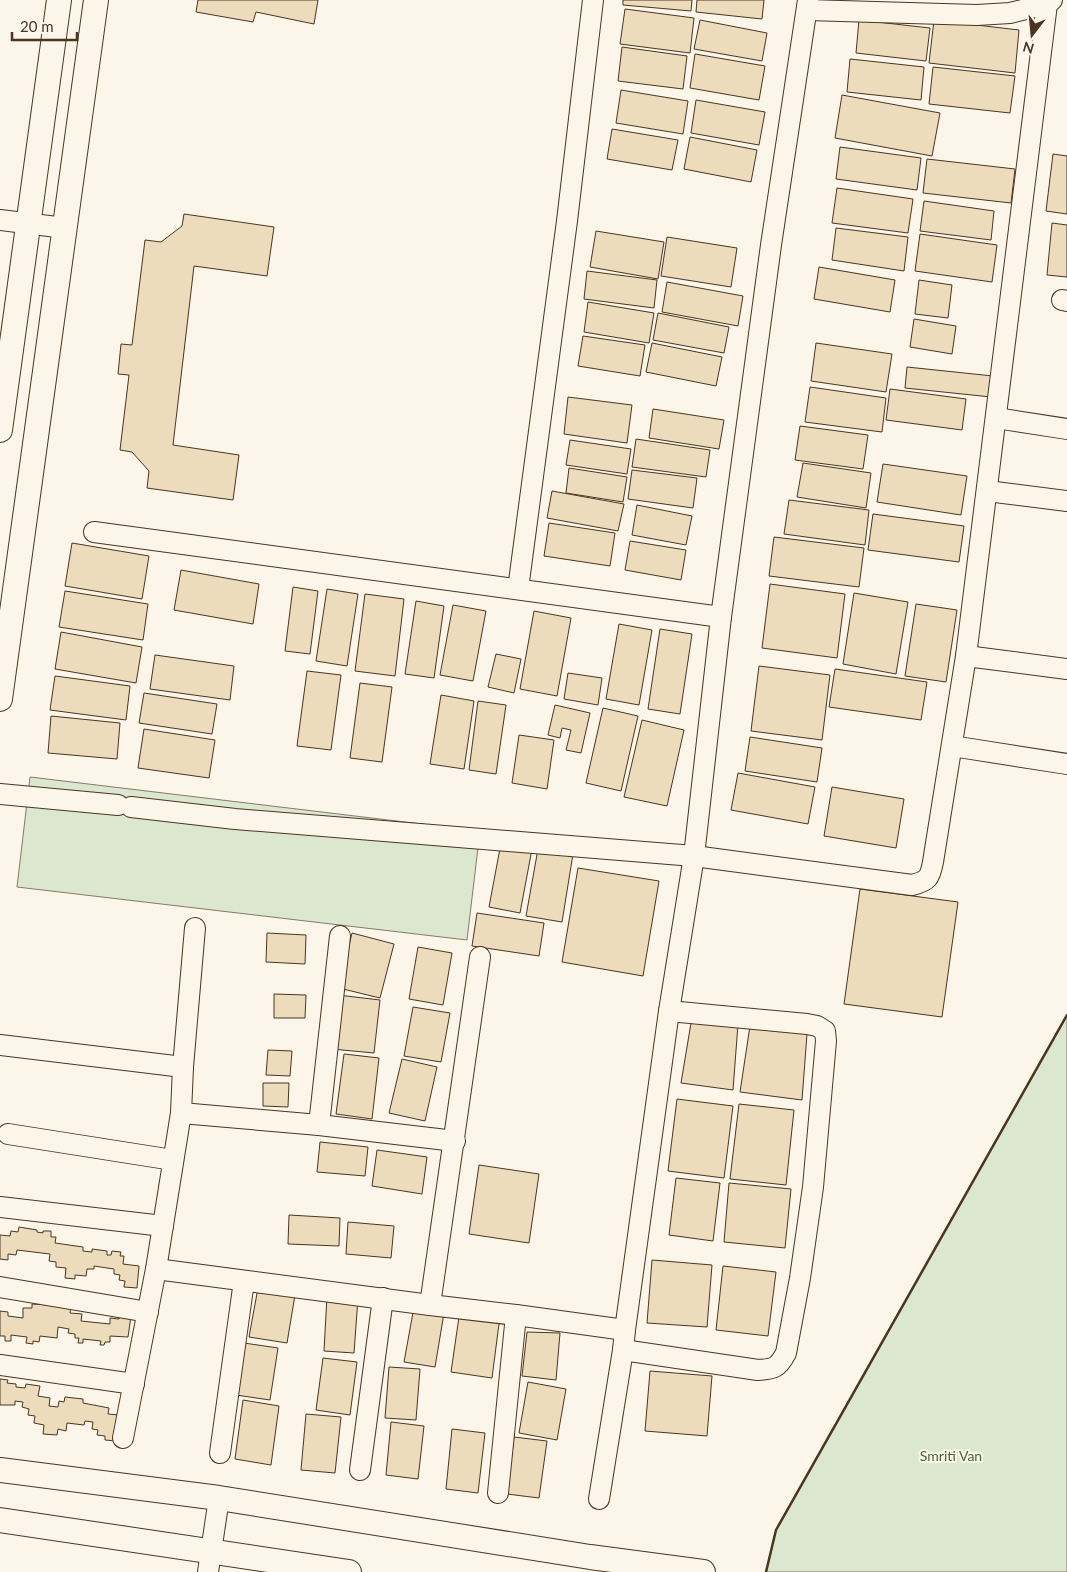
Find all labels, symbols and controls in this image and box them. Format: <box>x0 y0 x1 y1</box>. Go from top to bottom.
scale bar <box>12 10 78 42</box>
north arrow <box>1007 10 1057 60</box>
text: 20 m <box>20 17 54 35</box>
text: N <box>1021 38 1036 58</box>
park label: Smriti Van <box>920 1447 982 1464</box>

